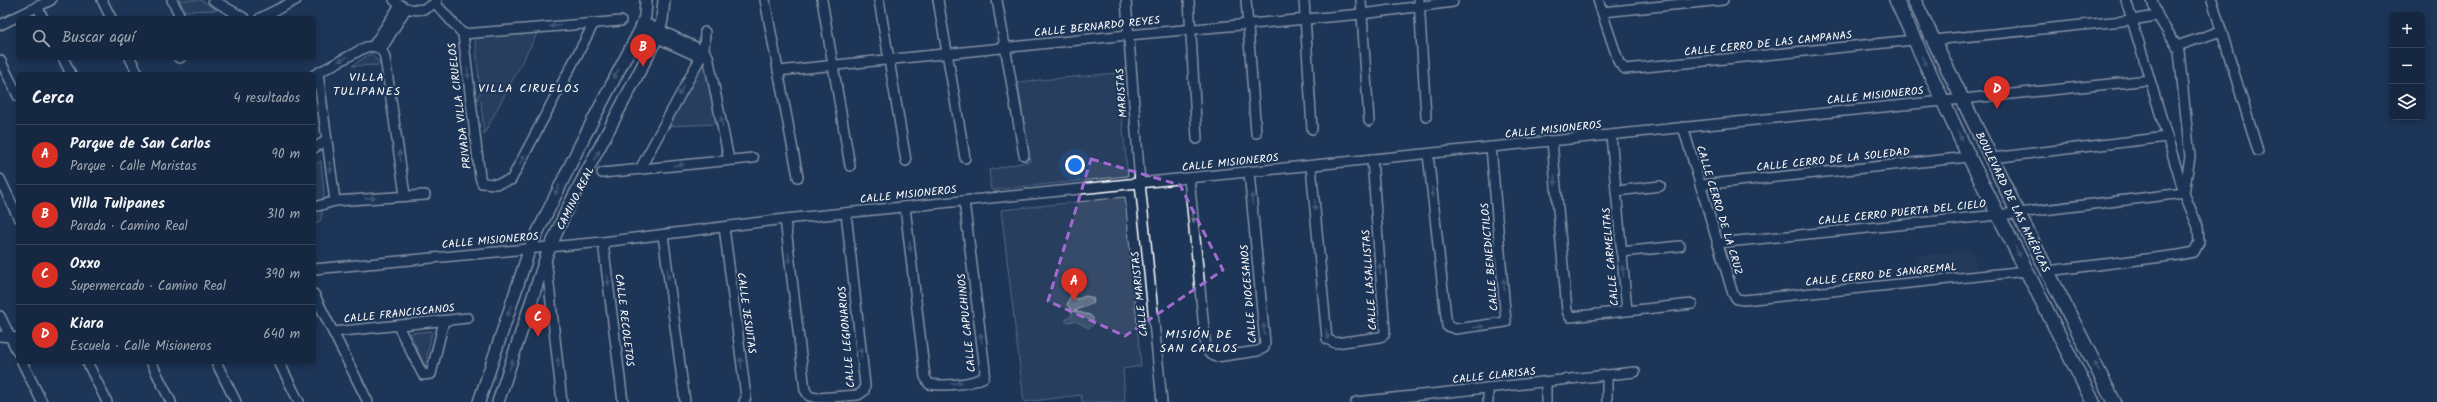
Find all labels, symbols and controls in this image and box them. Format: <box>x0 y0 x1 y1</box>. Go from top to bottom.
street label: CALLE BERNARDO REYES <box>1033 11 1161 43</box>
map controls <box>2389 12 2425 120</box>
button: + <box>2389 12 2425 48</box>
search box <box>16 16 316 60</box>
one-way arrow <box>549 23 561 29</box>
text: Buscar aquí <box>62 26 135 50</box>
street label: CALLE CERRO DE LAS CAMPANAS <box>1683 26 1853 62</box>
icon: search <box>30 27 52 49</box>
pin: B <box>630 34 656 67</box>
street label: PRIVADA VILLA CIRUELOS <box>443 42 477 170</box>
button: − <box>2389 48 2425 84</box>
one-way arrow <box>1921 55 1927 66</box>
one-way arrow <box>338 56 349 63</box>
one-way arrow <box>464 67 471 79</box>
street label: MARISTAS <box>1111 67 1133 118</box>
district label: VILLA TULIPANES <box>333 68 401 101</box>
one-way arrow <box>613 69 620 80</box>
pin: D <box>1984 76 2010 109</box>
district label: VILLA CIRUELOS <box>478 79 580 98</box>
street label: CALLE MISIONEROS <box>1826 82 1924 110</box>
button: layers <box>2389 84 2425 120</box>
text: Cerca <box>32 85 74 112</box>
one-way arrow <box>678 86 684 97</box>
text: 4 resultados <box>233 88 300 109</box>
one-way arrow <box>718 116 724 128</box>
street label: CALLE MISIONEROS <box>1504 116 1602 144</box>
street label: BOULEVARD DE LAS AMÉRICAS <box>1970 129 2054 276</box>
one-way arrow <box>1957 130 1963 141</box>
text: Parque de San Carlos <box>70 132 211 156</box>
street label: CALLE CERRO DE LA CRUZ <box>1691 143 1747 277</box>
street label: CALLE CERRO DE LA SOLEDAD <box>1756 143 1911 177</box>
text: A <box>41 144 49 165</box>
text: 90 m <box>272 144 300 165</box>
one-way arrow <box>593 149 600 160</box>
street label: CALLE MISIONEROS <box>1181 149 1279 177</box>
one-way arrow <box>397 150 403 162</box>
one-way arrow <box>519 154 525 165</box>
your location <box>1065 155 1085 175</box>
text: Parque · Calle Maristas <box>70 156 197 177</box>
one-way arrow <box>327 161 333 173</box>
one-way arrow <box>672 162 685 169</box>
street label: CAMINO REAL <box>552 163 600 234</box>
one-way arrow <box>1552 174 1558 186</box>
street label: CALLE MISIONEROS <box>859 181 957 209</box>
one-way arrow <box>554 184 560 196</box>
one-way arrow <box>1429 186 1435 198</box>
text: Villa Tulipanes <box>70 192 165 216</box>
one-way arrow <box>1249 193 1255 206</box>
one-way arrow <box>364 195 376 201</box>
street label: CALLE CERRO PUERTA DEL CIELO <box>1817 195 1987 231</box>
one-way arrow <box>1312 199 1318 211</box>
street label: CALLE BENEDICTILOS <box>1476 202 1504 312</box>
text: B <box>41 204 49 225</box>
text: 310 m <box>266 204 300 225</box>
street label: CALLE CARMELITAS <box>1598 207 1624 307</box>
one-way arrow <box>1189 211 1196 223</box>
text: Parada · Camino Real <box>70 216 188 237</box>
street label: CALLE MISIONEROS <box>441 228 539 254</box>
street label: CALLE LASALLISTAS <box>1357 229 1382 331</box>
one-way arrow <box>907 240 913 252</box>
street label: CALLE DIOCESANOS <box>1236 244 1262 344</box>
one-way arrow <box>2014 246 2021 258</box>
street label: CALLE MARISTAS <box>1127 250 1153 337</box>
text: Oxxo <box>70 252 100 276</box>
one-way arrow <box>786 252 793 264</box>
street label: CALLE CERRO DE SANGREMAL <box>1805 258 1958 292</box>
one-way arrow <box>1377 263 1384 275</box>
text: C <box>41 264 49 285</box>
text: 390 m <box>264 264 300 285</box>
one-way arrow <box>1620 265 1627 277</box>
one-way arrow <box>665 268 671 280</box>
pin: A <box>1061 268 1087 301</box>
street label: CALLE JESUITAS <box>731 271 761 355</box>
street label: CALLE CAPUCHINOS <box>953 272 981 373</box>
street label: CALLE RECOLETOS <box>609 273 639 368</box>
one-way arrow <box>605 274 611 287</box>
text: Supermercado · Camino Real <box>70 276 226 297</box>
one-way arrow <box>1500 278 1507 290</box>
street label: CALLE LEGIONARIOS <box>834 285 860 389</box>
street label: CALLE FRANCISCANOS <box>343 299 456 329</box>
pin: C <box>525 304 551 337</box>
one-way arrow <box>506 305 512 317</box>
text: Kiara <box>70 312 104 336</box>
one-way arrow <box>1261 323 1267 335</box>
text: D <box>41 324 49 345</box>
text: 640 m <box>264 324 300 345</box>
one-way arrow <box>1473 324 1485 330</box>
district label: MISIÓN DE SAN CARLOS <box>1160 325 1238 358</box>
one-way arrow <box>1325 328 1331 340</box>
one-way arrow <box>978 332 984 344</box>
text: Escuela · Calle Misioneros <box>70 336 212 357</box>
one-way arrow <box>858 347 864 359</box>
one-way arrow <box>555 357 561 369</box>
one-way arrow <box>738 357 745 370</box>
one-way arrow <box>508 359 514 371</box>
one-way arrow <box>2094 361 2100 373</box>
street label: CALLE CLARISAS <box>1452 363 1537 389</box>
one-way arrow <box>951 379 963 386</box>

